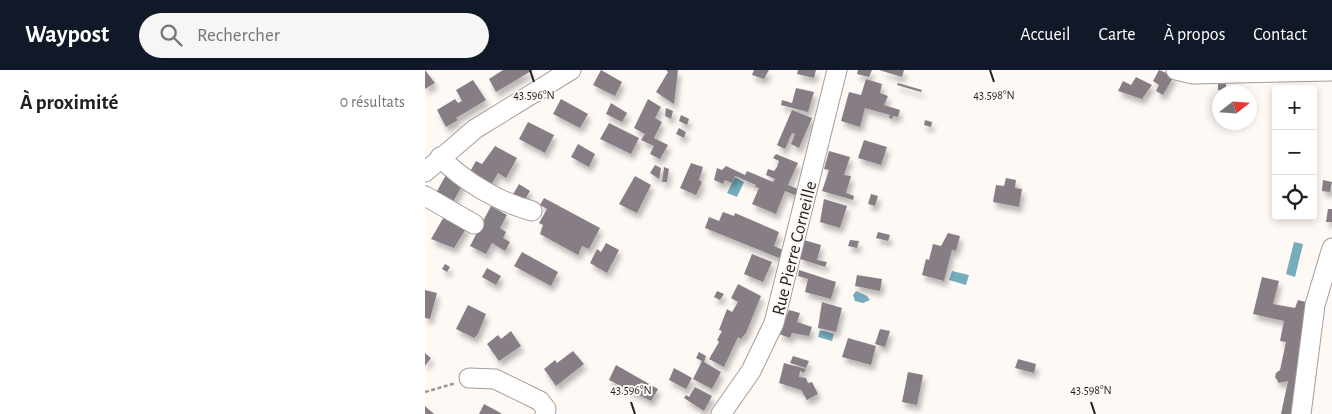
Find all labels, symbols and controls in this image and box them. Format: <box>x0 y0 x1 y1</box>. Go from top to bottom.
search box <box>139 13 489 58</box>
icon: search <box>157 21 185 49</box>
text: Waypost <box>25 23 109 47</box>
text: Rechercher <box>197 26 280 45</box>
text: Accueil <box>1020 26 1071 44</box>
text: Carte <box>1099 26 1136 44</box>
text: À propos <box>1164 26 1225 44</box>
text: Contact <box>1253 26 1307 44</box>
north arrow <box>1212 85 1257 130</box>
map controls <box>1272 85 1317 220</box>
button: + <box>1272 85 1317 130</box>
text: 43.596°N <box>513 89 555 101</box>
text: 43.598°N <box>973 89 1015 101</box>
text: À proximité <box>20 92 118 113</box>
text: 0 résultats <box>340 94 405 110</box>
button: − <box>1272 130 1317 175</box>
button: locate <box>1272 175 1317 220</box>
street label: Rue Pierre Corneille <box>770 179 820 317</box>
text: 43.596°N <box>610 384 652 396</box>
text: 43.598°N <box>1070 384 1112 396</box>

